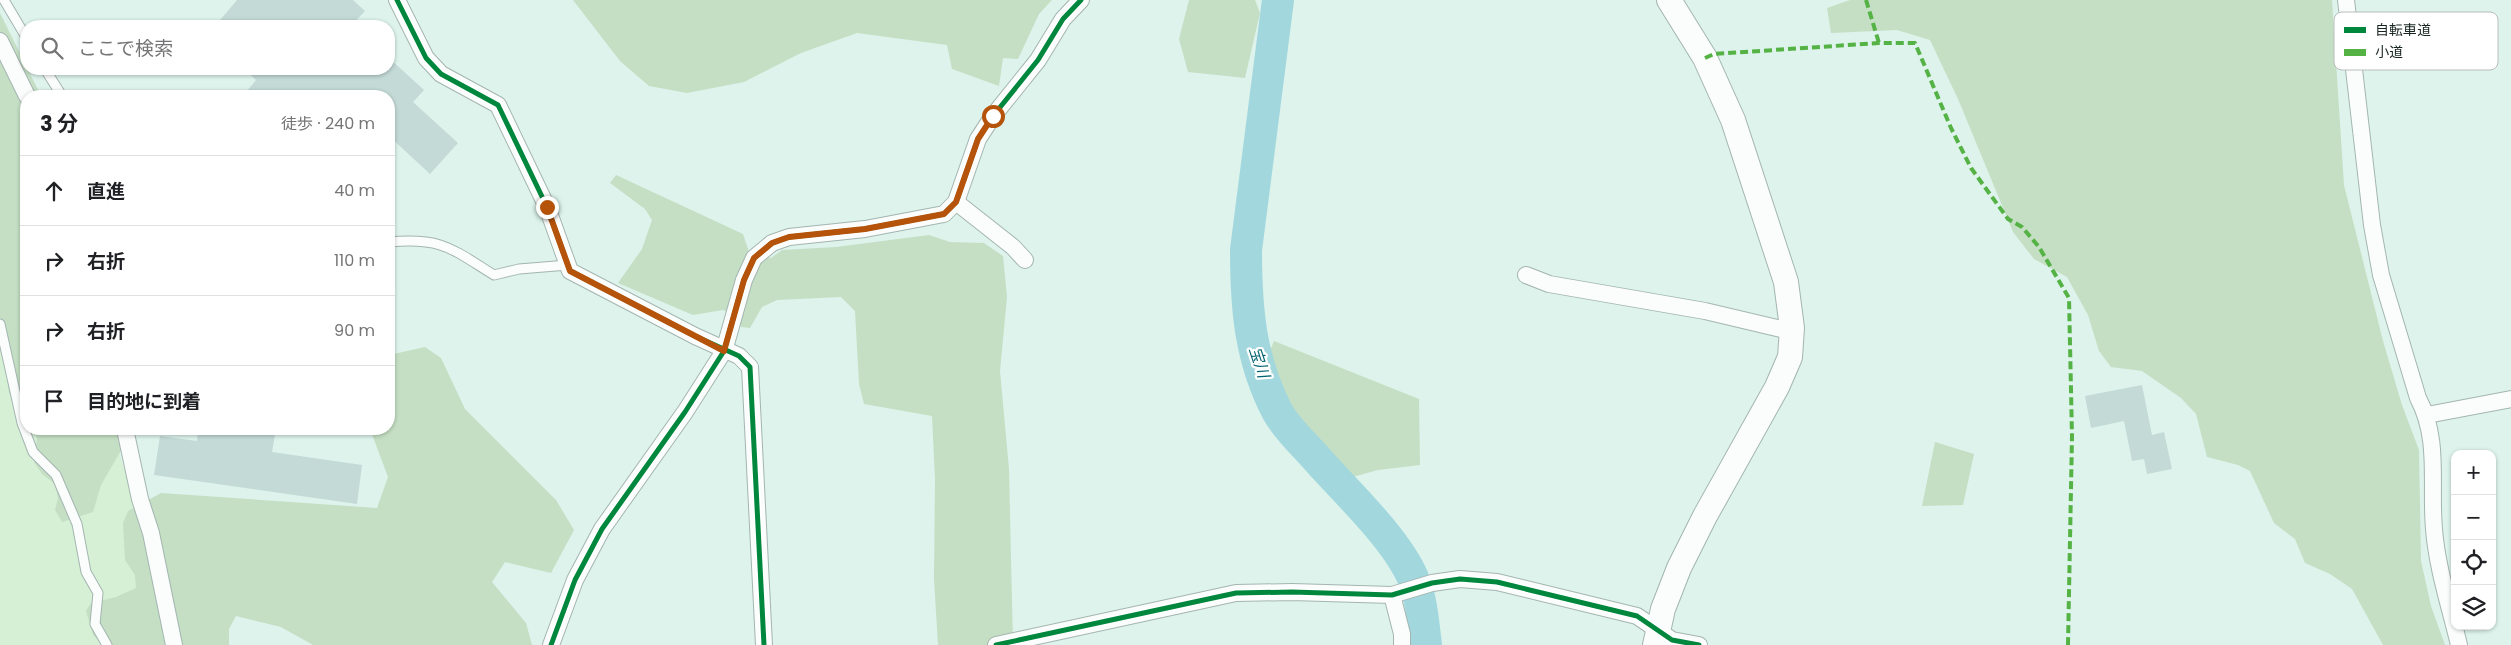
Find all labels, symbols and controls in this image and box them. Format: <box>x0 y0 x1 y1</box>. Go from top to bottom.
legend <box>2334 12 2498 70</box>
search box <box>20 20 395 75</box>
text: 自転車道 <box>2375 20 2431 40</box>
icon: search <box>38 34 66 62</box>
text: ここで検索 <box>78 35 173 62</box>
text: 小道 <box>2375 42 2403 62</box>
route start <box>982 105 1005 128</box>
text: 3 分 <box>40 109 78 138</box>
text: 徒歩 · 240 m <box>281 112 375 135</box>
icon: ahead <box>40 177 68 205</box>
text: 直進 <box>87 178 125 205</box>
text: 40 m <box>334 179 375 202</box>
route end <box>536 196 559 219</box>
icon: right <box>40 247 68 275</box>
text: 右折 <box>87 248 125 275</box>
text: 110 m <box>334 249 375 272</box>
icon: right <box>40 317 68 345</box>
text: 右折 <box>87 318 125 345</box>
text: 90 m <box>334 319 375 342</box>
water label: 宝川 <box>1244 343 1276 383</box>
icon: arrive <box>40 387 68 415</box>
text: 目的地に到着 <box>87 388 201 415</box>
map controls <box>2451 450 2496 630</box>
button: + <box>2451 450 2496 495</box>
button: − <box>2451 495 2496 540</box>
button: locate <box>2451 540 2496 585</box>
button: layers <box>2451 585 2496 630</box>

